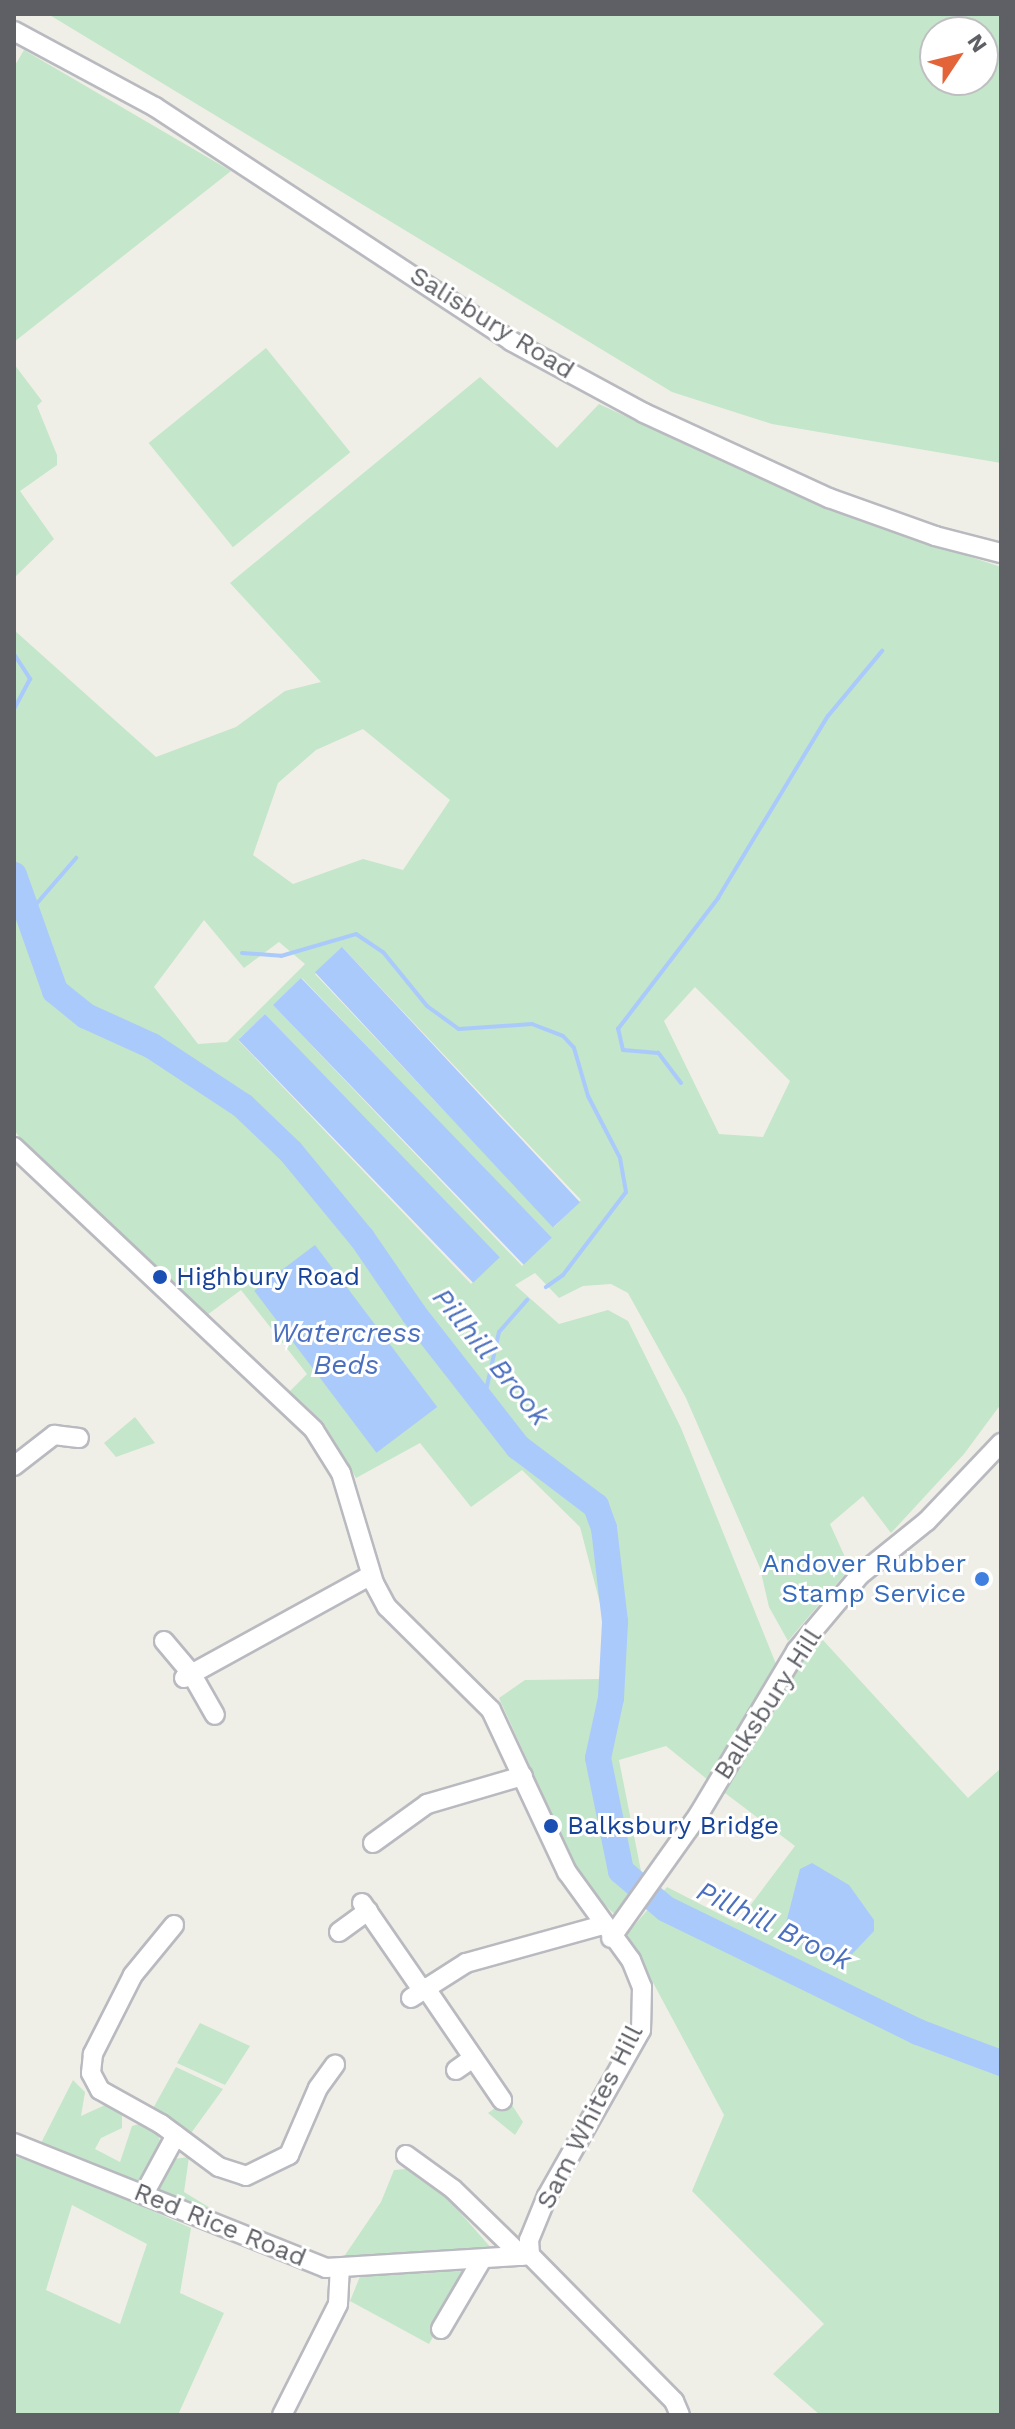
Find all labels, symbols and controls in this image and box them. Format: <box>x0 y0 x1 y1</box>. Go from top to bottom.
north arrow <box>919 16 999 96</box>
text: N <box>963 29 992 57</box>
street label: Salisbury Road <box>404 260 580 386</box>
place label: Highbury Road <box>176 1261 361 1293</box>
marker: Highbury Road <box>151 1268 169 1286</box>
water label: Pillhill Brook <box>425 1281 557 1433</box>
water label: Watercress Beds <box>271 1316 421 1382</box>
place label: Andover Rubber Stamp Service <box>762 1548 966 1610</box>
marker: Andover Rubber Stamp Service <box>973 1570 991 1588</box>
street label: Balksbury Hill <box>707 1622 829 1786</box>
place label: Balksbury Bridge <box>567 1810 780 1842</box>
marker: Balksbury Bridge <box>542 1817 560 1835</box>
water label: Pillhill Brook <box>691 1874 857 1978</box>
street label: Sam Whites Hill <box>530 2019 650 2215</box>
street label: Red Rice Road <box>129 2176 311 2274</box>

